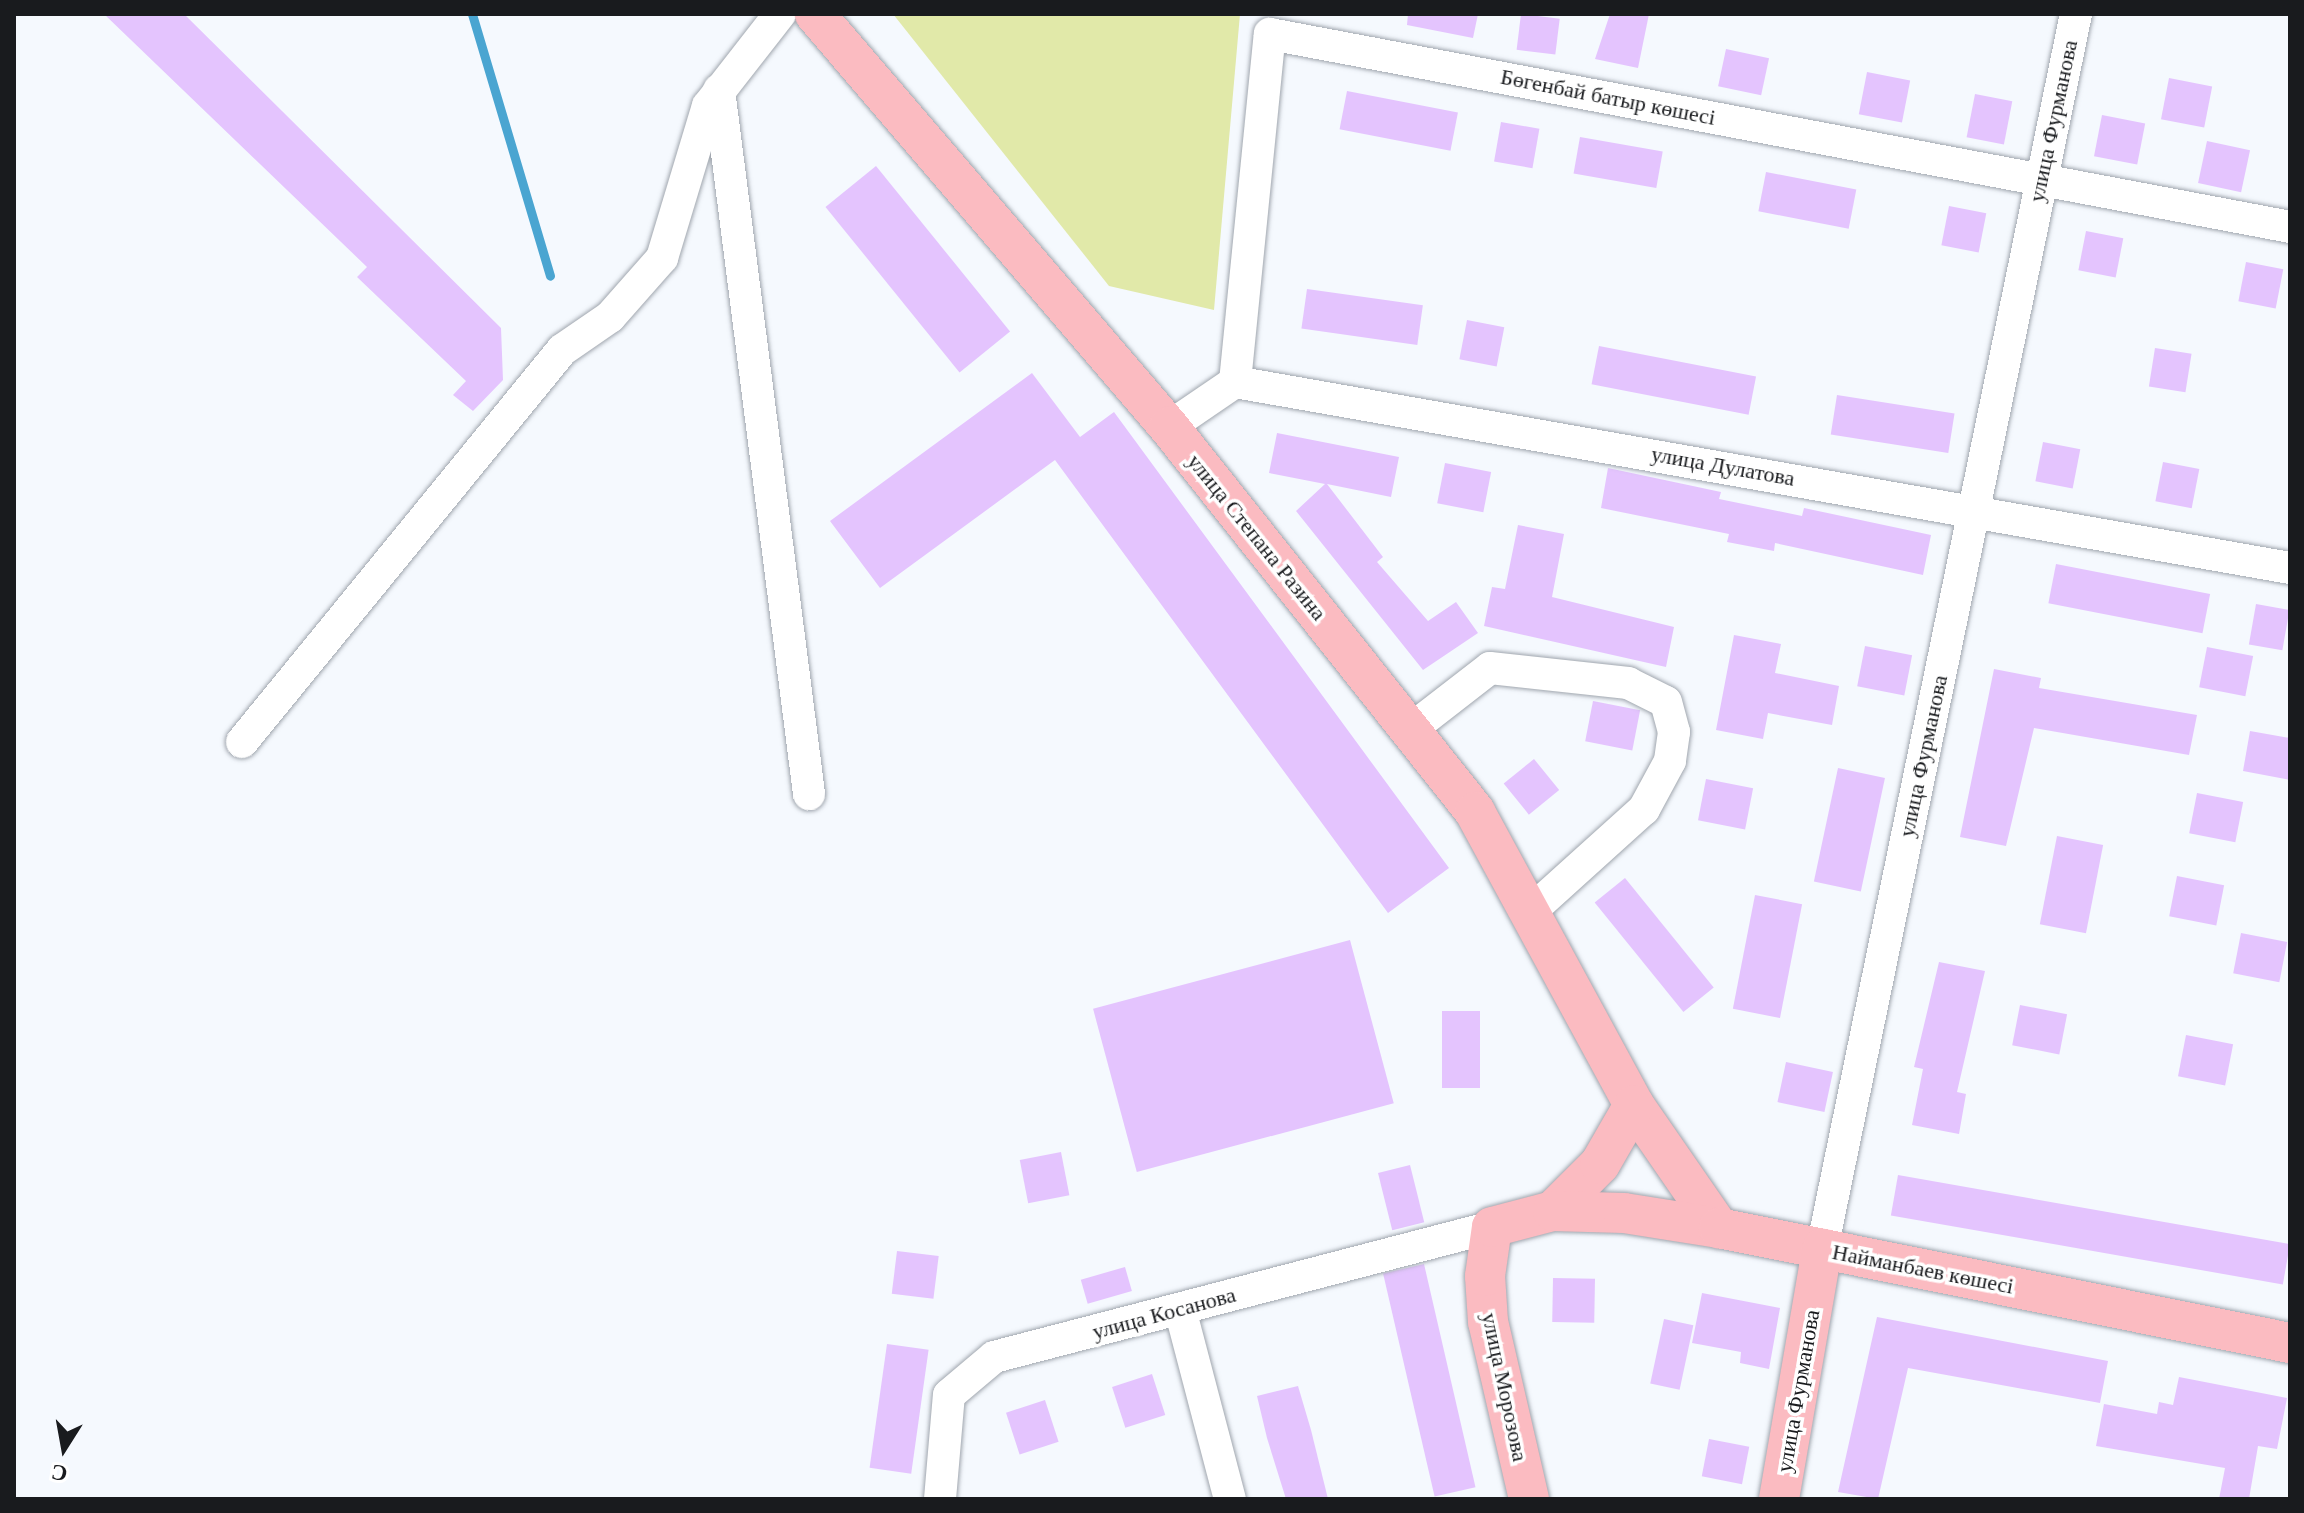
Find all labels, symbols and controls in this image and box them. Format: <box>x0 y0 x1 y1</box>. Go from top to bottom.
street label: улица Фурманова <box>2023 38 2083 204</box>
street label: Бөгенбай батыр көшесі <box>1498 63 1718 131</box>
street label: улица Дулатова <box>1649 440 1797 492</box>
street label: улица Степана Разина <box>1182 449 1332 625</box>
street label: улица Фурманова <box>1893 673 1953 839</box>
street label: Найманбаев көшесі <box>1830 1238 2016 1300</box>
street label: улица Косанова <box>1089 1281 1239 1345</box>
street label: улица Фурманова <box>1771 1307 1825 1475</box>
street label: улица Морозова <box>1476 1310 1534 1464</box>
north arrow <box>24 1409 104 1489</box>
text: С <box>49 1459 70 1487</box>

